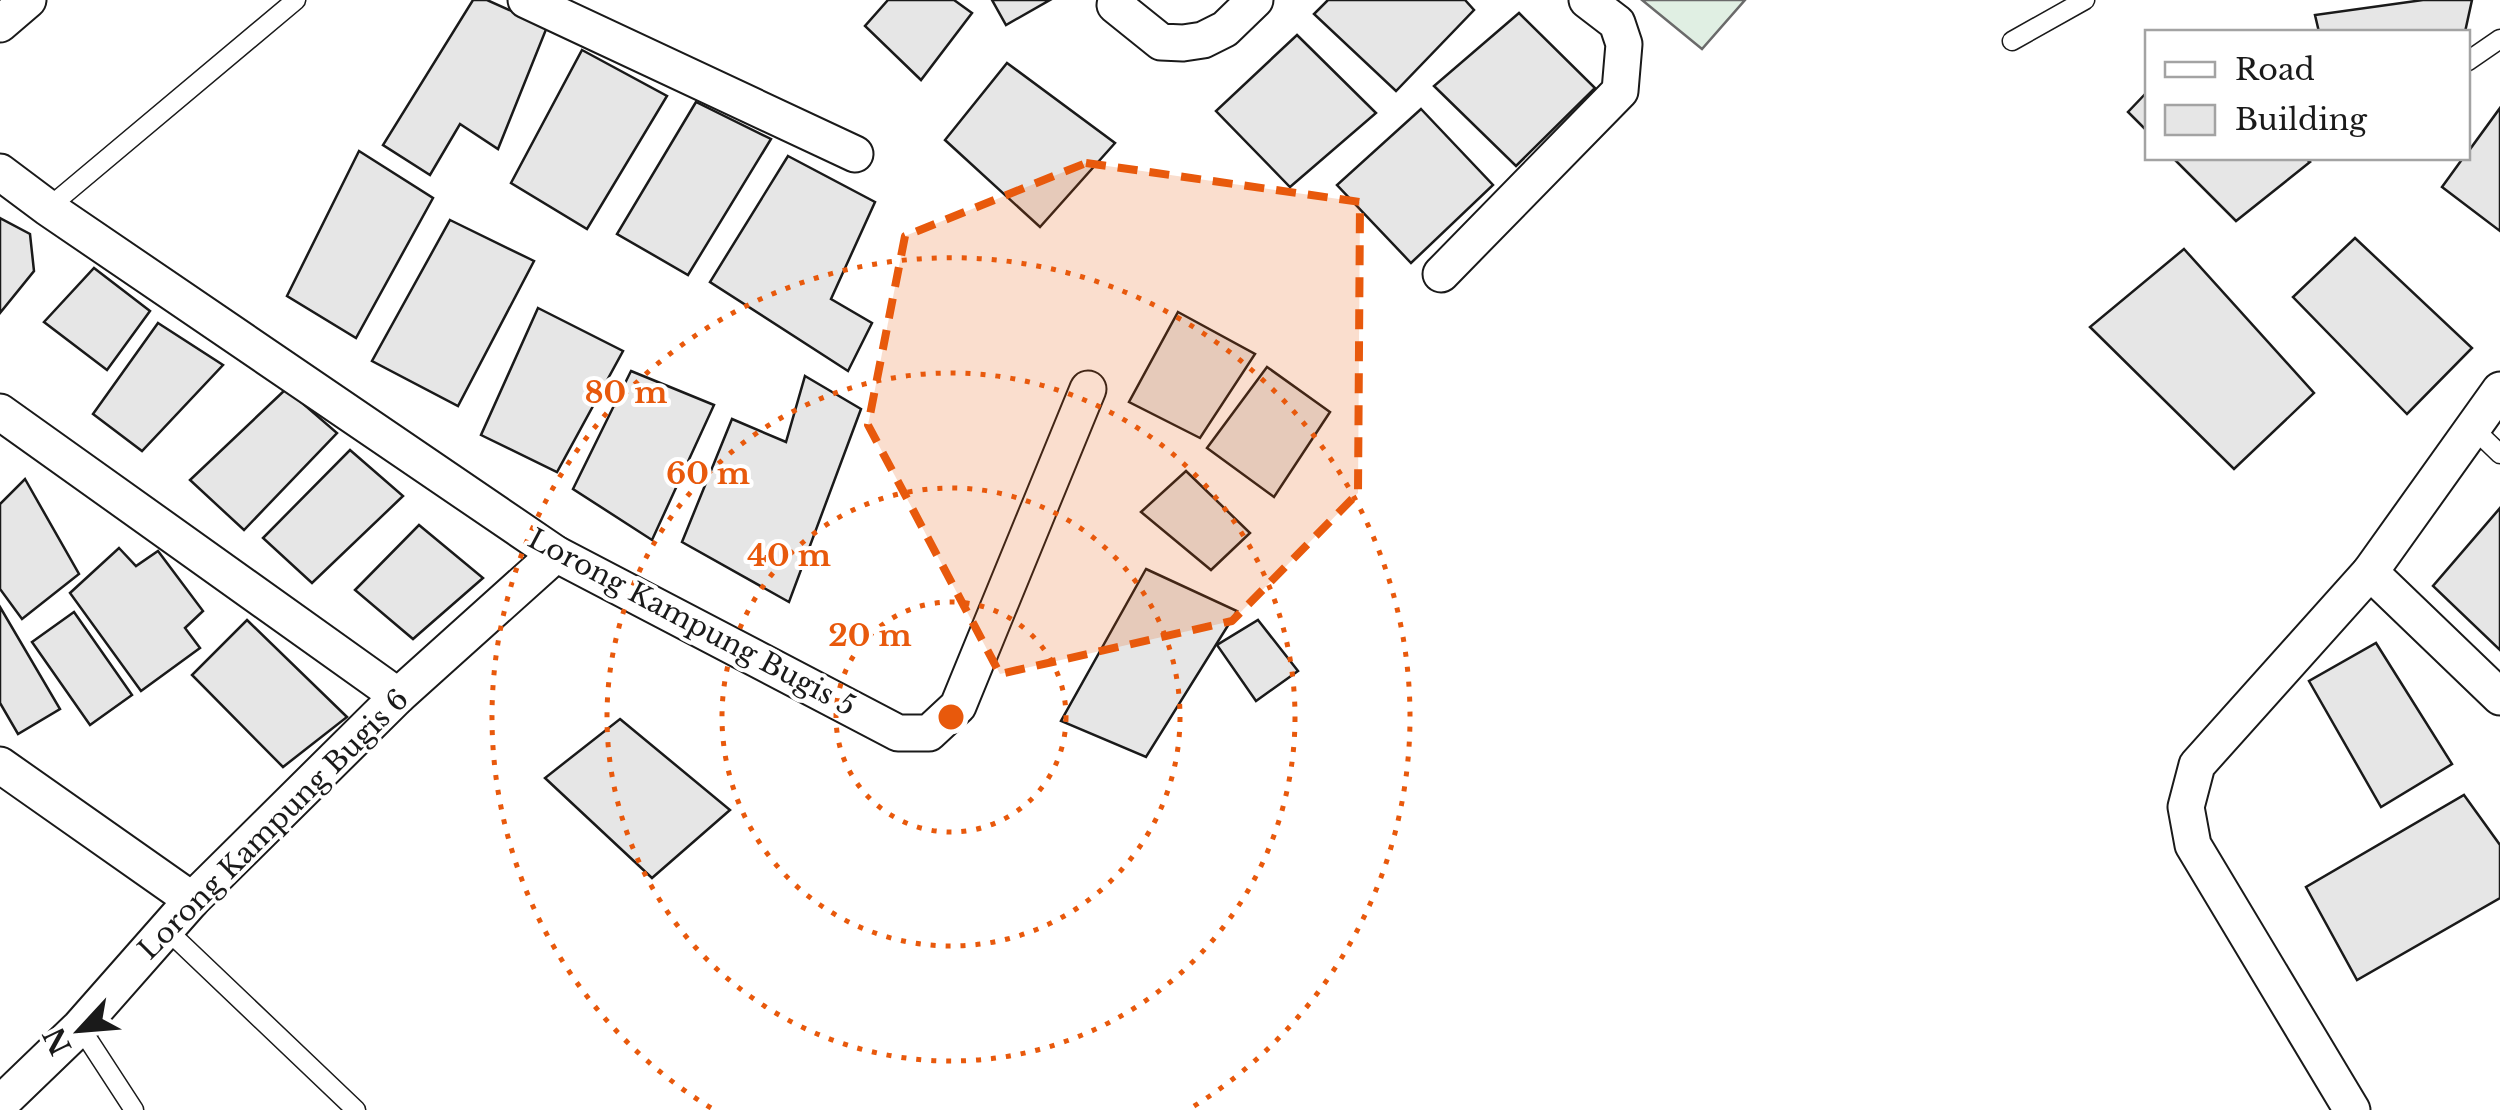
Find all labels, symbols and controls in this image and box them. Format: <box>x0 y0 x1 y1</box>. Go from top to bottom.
legend <box>2145 30 2470 160</box>
text: Road <box>2235 51 2315 88</box>
text: Building <box>2235 101 2368 138</box>
text: 80 m <box>585 374 667 411</box>
text: 60 m <box>666 455 750 492</box>
street label: Lorong Kampung Bugis 5 <box>522 521 861 724</box>
text: 40 m <box>747 537 831 574</box>
text: 20 m <box>828 617 912 654</box>
street label: Lorong Kampung Bugis 6 <box>131 682 416 967</box>
centre of rings <box>933 699 969 735</box>
north arrow <box>30 980 130 1080</box>
text: N <box>36 1021 79 1060</box>

